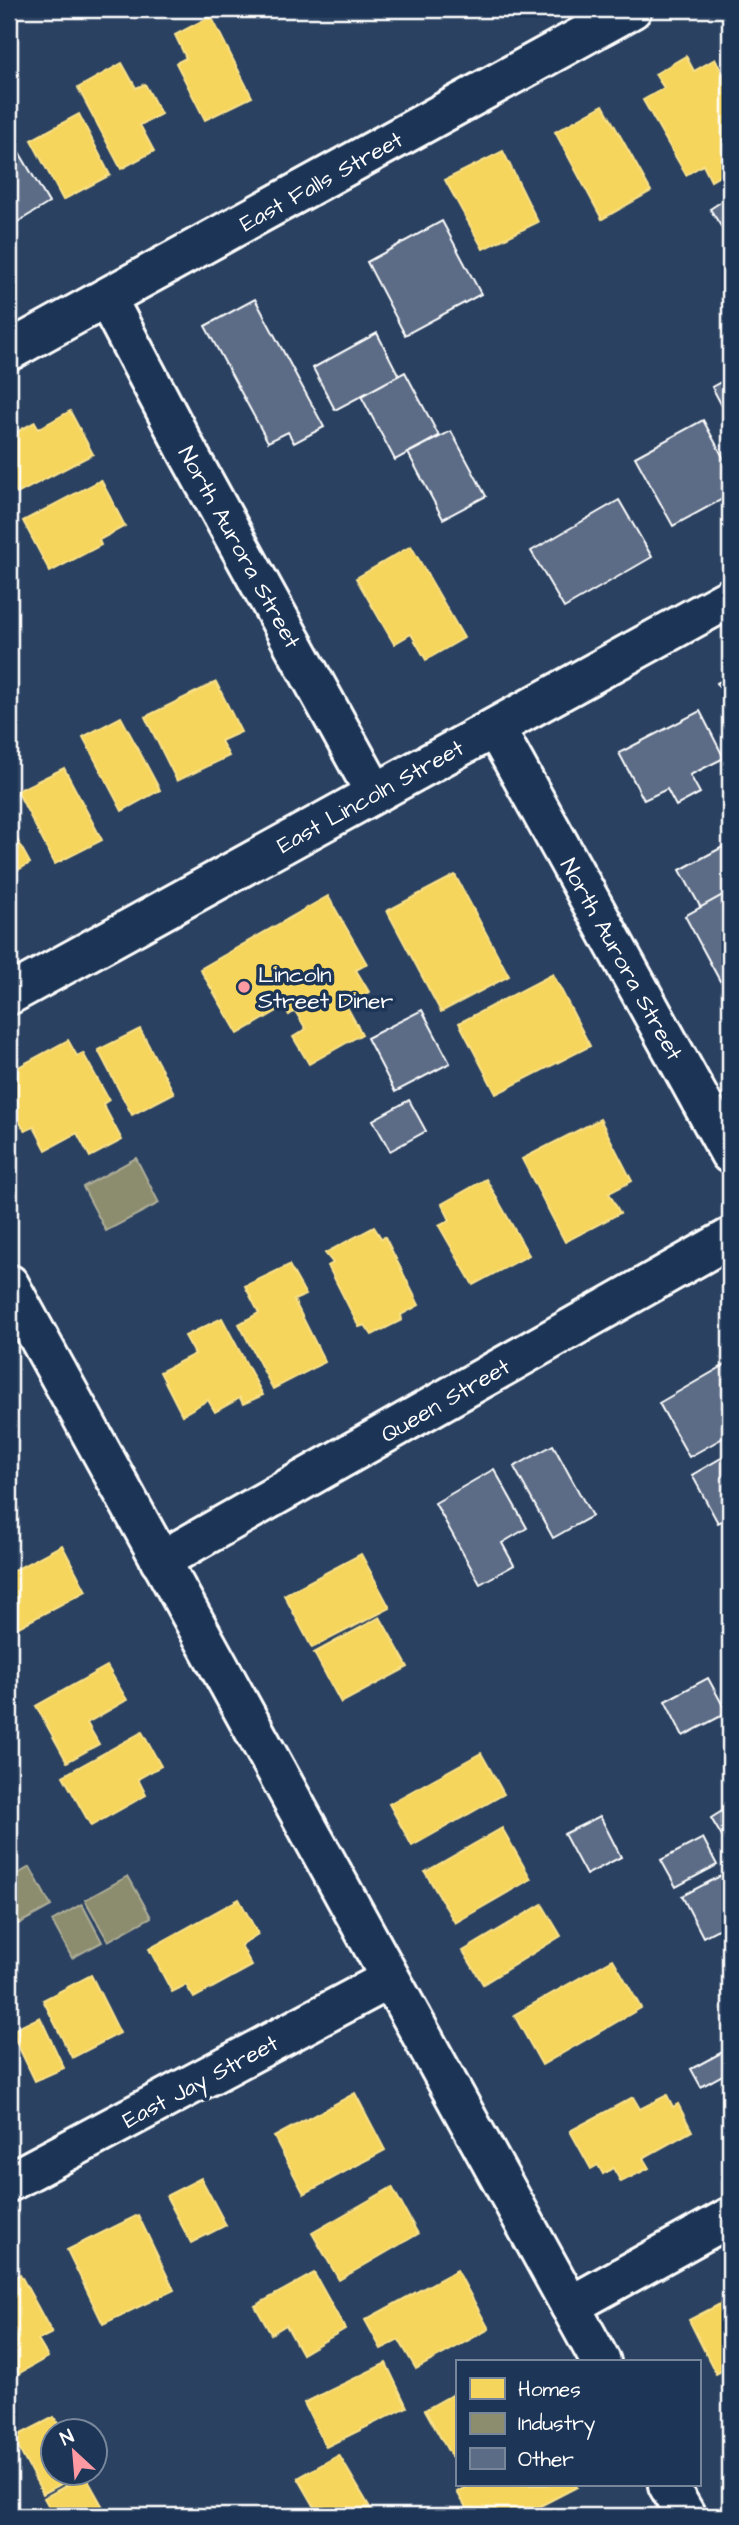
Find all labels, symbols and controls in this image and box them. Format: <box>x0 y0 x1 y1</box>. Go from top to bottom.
street label: East Falls Street <box>234 123 409 240</box>
street label: North Aurora Street <box>170 441 308 655</box>
street label: East Lincoln Street <box>271 732 470 862</box>
street label: North Aurora Street <box>552 853 690 1067</box>
place label: Lincoln Street Diner <box>258 959 394 1017</box>
marker: Lincoln Street Diner <box>236 979 252 995</box>
street label: Queen Street <box>375 1351 517 1451</box>
street label: East Jay Street <box>117 2027 285 2137</box>
legend <box>456 2360 700 2486</box>
text: Homes <box>518 2375 581 2404</box>
text: Industry <box>518 2409 596 2440</box>
north arrow <box>38 2416 108 2486</box>
text: N <box>56 2423 79 2453</box>
text: Other <box>518 2445 574 2474</box>

